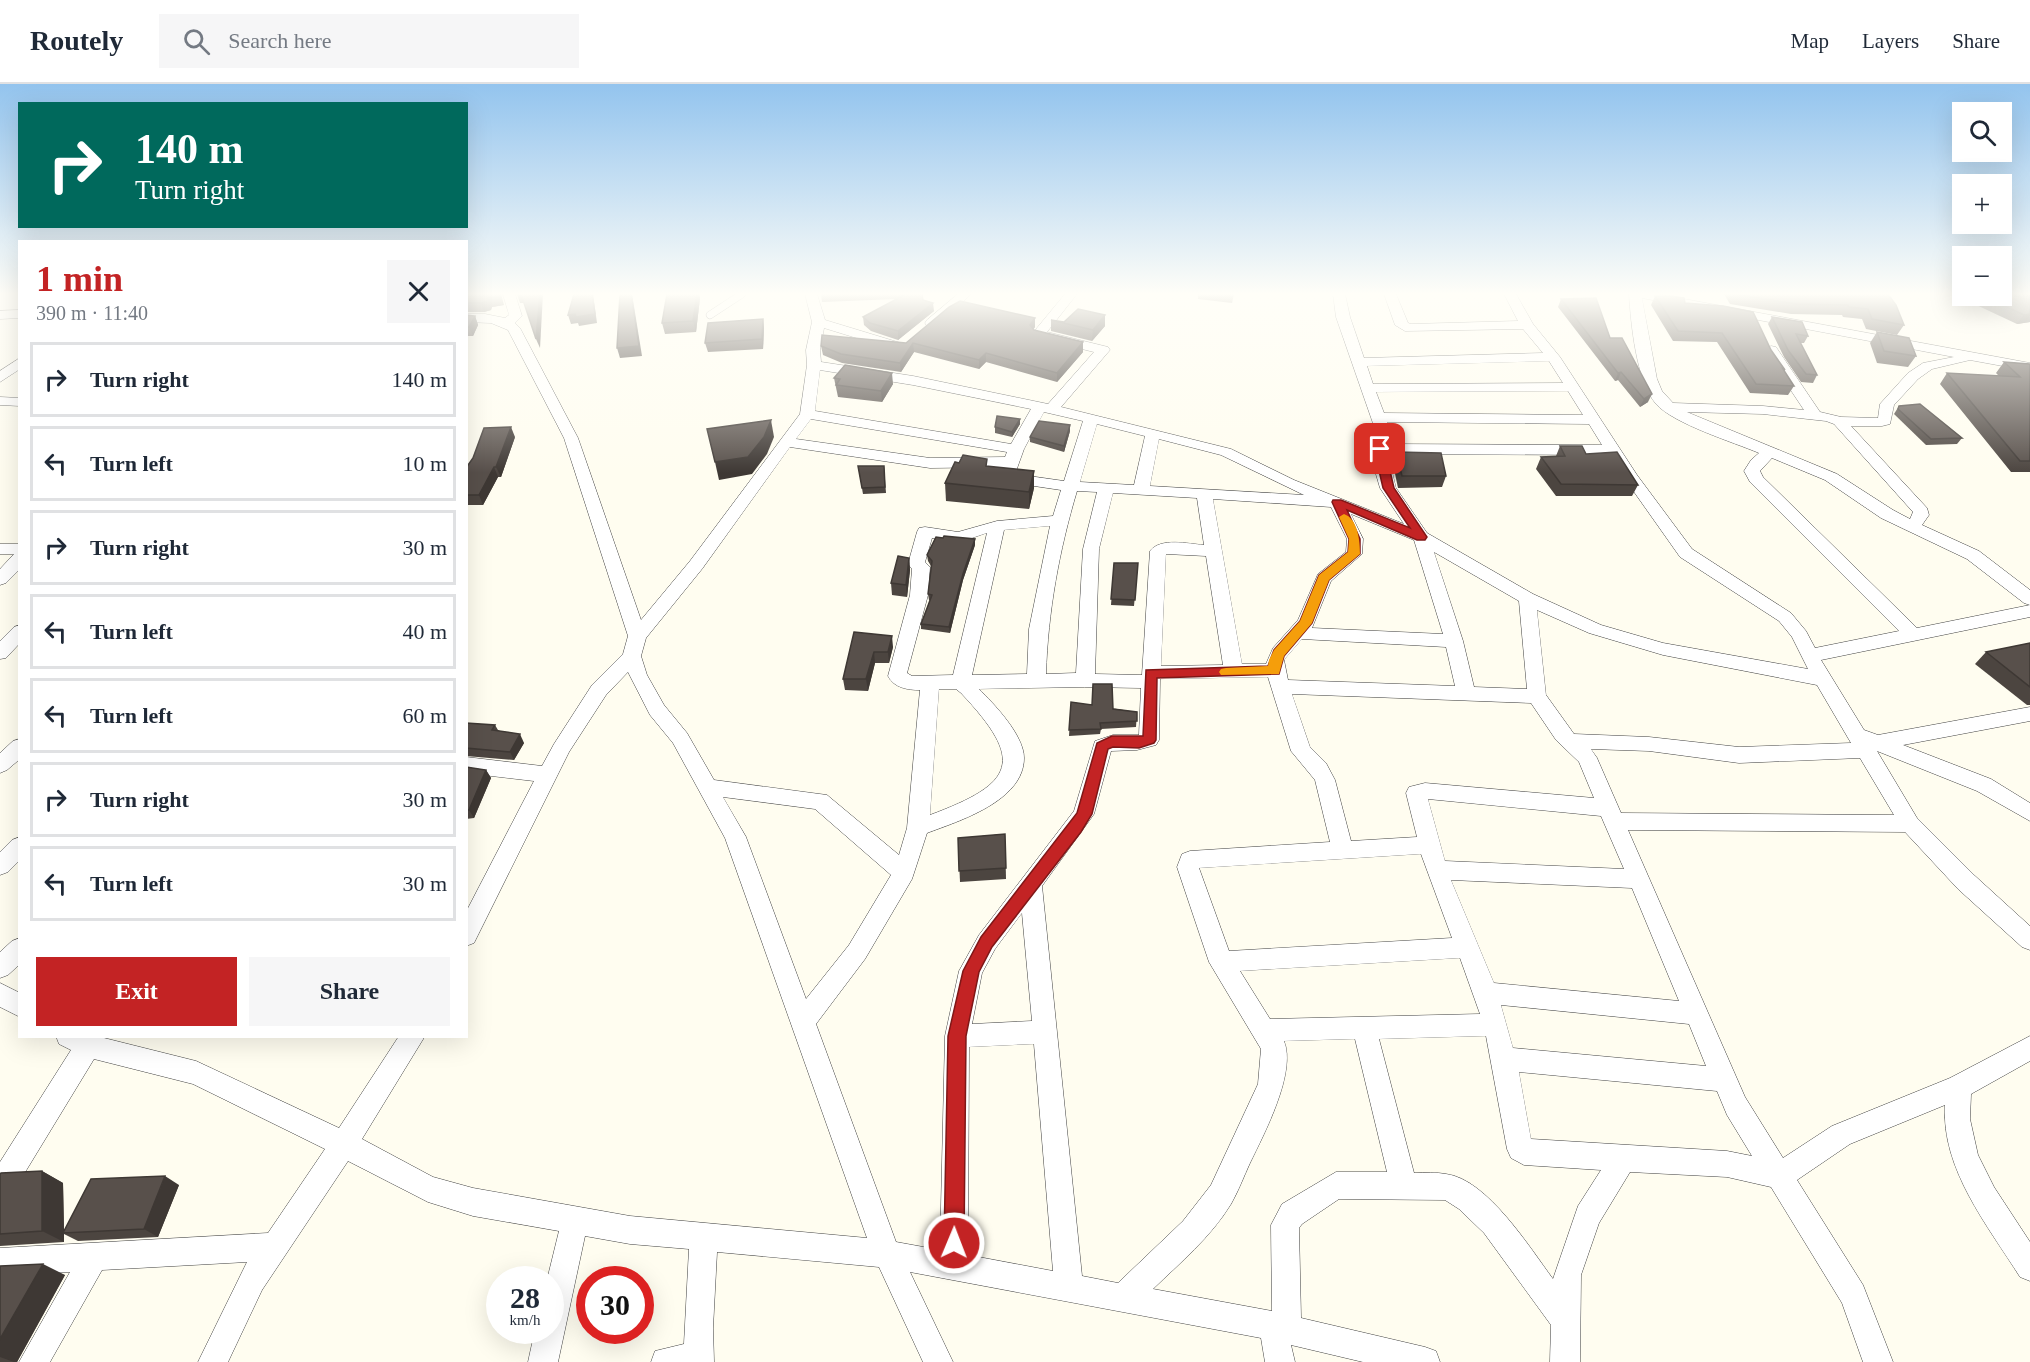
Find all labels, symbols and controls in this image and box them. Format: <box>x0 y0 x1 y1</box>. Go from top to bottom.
search box <box>159 14 579 68</box>
text: Routely <box>30 25 123 56</box>
icon: search <box>180 25 213 58</box>
text: Search here <box>228 28 332 53</box>
text: Map <box>1791 29 1829 53</box>
text: Layers <box>1862 29 1919 53</box>
text: Share <box>1952 29 2000 53</box>
map controls <box>1952 102 2012 306</box>
button: search <box>1952 102 2012 162</box>
icon: right <box>36 126 114 204</box>
text: 140 m <box>135 126 244 172</box>
button: + <box>1952 174 2012 234</box>
text: Turn right <box>135 175 244 205</box>
button: − <box>1952 246 2012 306</box>
text: 1 min <box>36 259 123 299</box>
button: close <box>387 260 450 323</box>
text: 390 m · 11:40 <box>36 302 148 324</box>
icon: right <box>39 363 72 396</box>
text: Turn right <box>90 367 189 392</box>
text: 140 m <box>391 367 447 392</box>
pin <box>1354 423 1405 474</box>
icon: arrive <box>1363 432 1396 465</box>
icon: left <box>39 447 72 480</box>
text: Turn left <box>90 451 173 476</box>
text: 10 m <box>402 451 447 476</box>
icon: right <box>39 531 72 564</box>
text: Turn right <box>90 535 189 560</box>
text: 30 m <box>402 535 447 560</box>
icon: left <box>39 615 72 648</box>
text: Turn left <box>90 619 173 644</box>
text: 40 m <box>402 619 447 644</box>
icon: left <box>39 699 72 732</box>
text: Turn left <box>90 703 173 728</box>
text: 60 m <box>402 703 447 728</box>
icon: right <box>39 783 72 816</box>
text: Turn right <box>90 787 189 812</box>
text: 30 m <box>402 787 447 812</box>
icon: left <box>39 867 72 900</box>
text: Turn left <box>90 871 173 896</box>
text: 30 m <box>402 871 447 896</box>
button: Exit <box>36 957 237 1026</box>
button: Share <box>249 957 450 1026</box>
position arrow <box>922 1211 986 1275</box>
speed limit sign: 30 <box>576 1266 654 1344</box>
text: 28 <box>510 1281 540 1314</box>
text: km/h <box>510 1312 540 1328</box>

